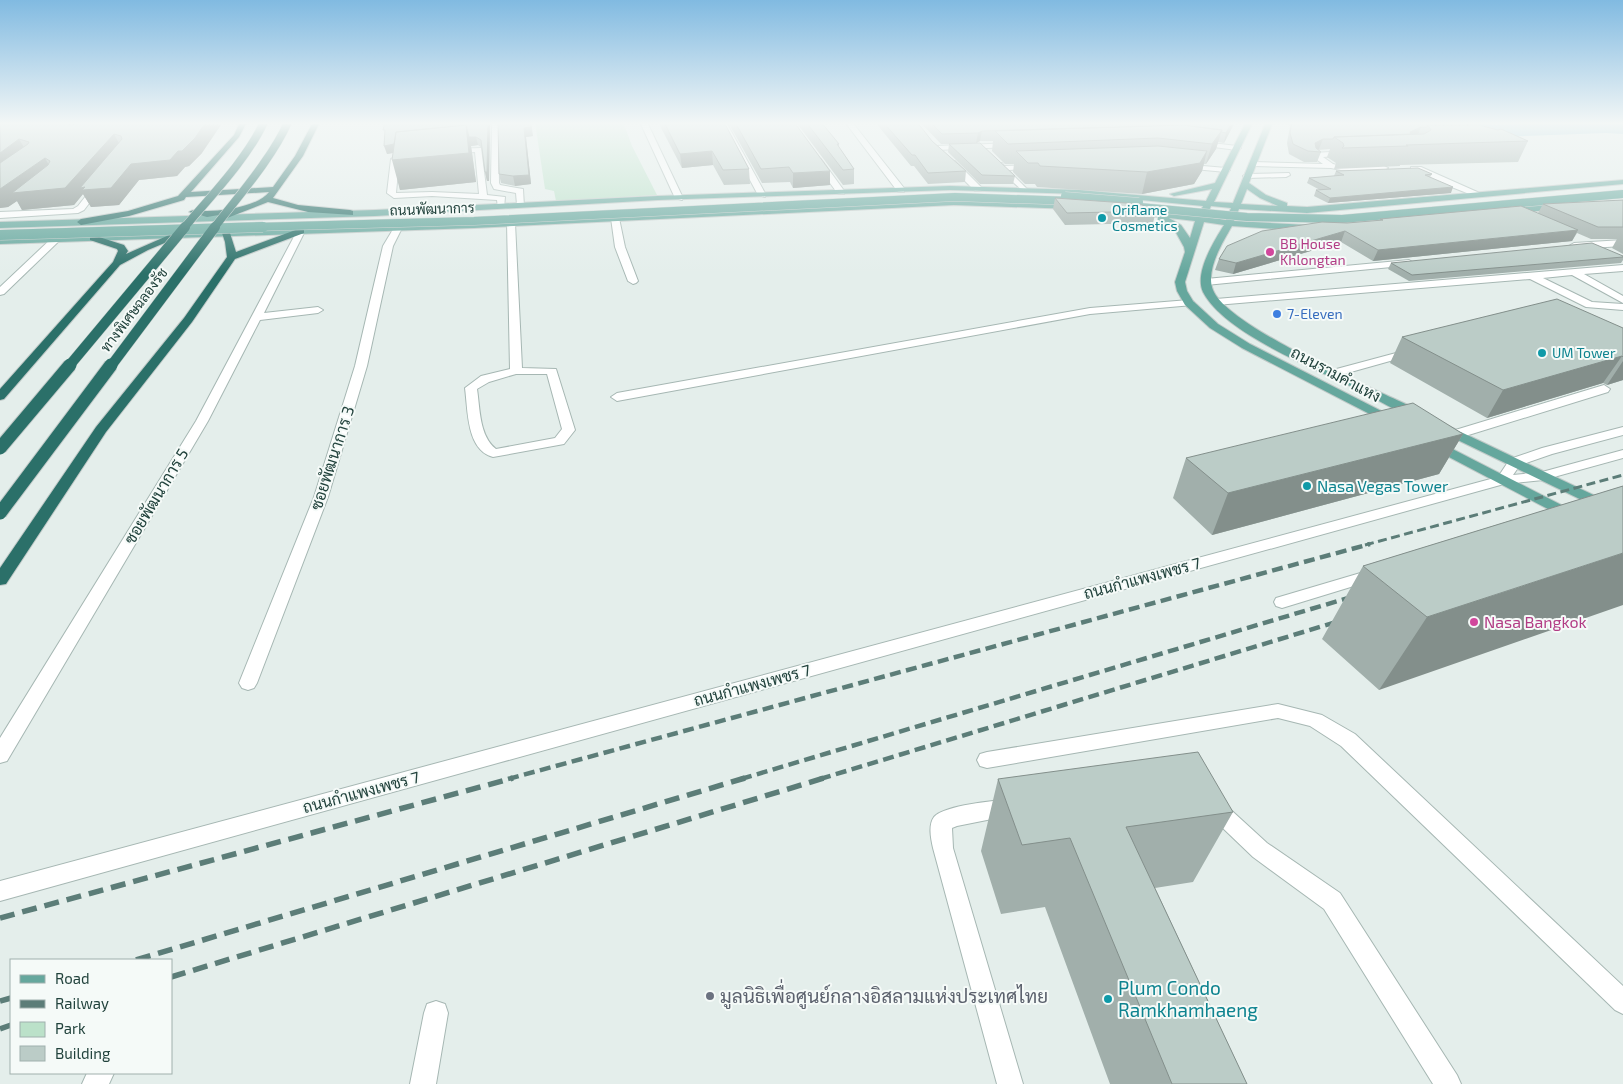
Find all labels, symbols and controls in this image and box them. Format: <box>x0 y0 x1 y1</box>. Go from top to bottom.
street label: ถนนพัฒนาการ <box>389 199 475 218</box>
place label: Oriflame Cosmetics <box>1112 201 1178 234</box>
marker: Oriflame Cosmetics <box>1096 212 1108 224</box>
place label: BB House Khlongtan <box>1280 235 1346 268</box>
marker: BB House Khlongtan <box>1264 246 1276 258</box>
street label: ทางพิเศษฉลองรัช <box>97 264 171 355</box>
place label: 7-Eleven <box>1287 305 1343 322</box>
marker: 7-Eleven <box>1271 308 1283 320</box>
street label: ถนนรามคำแหง <box>1288 342 1384 405</box>
place label: UM Tower <box>1552 344 1616 361</box>
marker: UM Tower <box>1536 347 1548 359</box>
street label: ซอยพัฒนาการ 3 <box>306 403 357 512</box>
street label: ซอยพัฒนาการ 5 <box>120 445 192 547</box>
place label: Nasa Vegas Tower <box>1317 476 1449 495</box>
marker: Nasa Vegas Tower <box>1301 480 1313 492</box>
street label: ถนนกำแพงเพชร 7 <box>1081 553 1202 602</box>
place label: Nasa Bangkok <box>1484 612 1587 631</box>
marker: Nasa Bangkok <box>1468 616 1480 628</box>
street label: ถนนกำแพงเพชร 7 <box>691 660 812 709</box>
street label: ถนนกำแพงเพชร 7 <box>300 767 421 816</box>
legend <box>10 959 172 1074</box>
text: Road <box>55 969 90 987</box>
place label: Plum Condo Ramkhamhaeng <box>1118 976 1258 1021</box>
place label: มูลนิธิเพื่อศูนย์กลางอิสลามแห่งประเทศไทย <box>720 979 1048 1010</box>
marker: มูลนิธิเพื่อศูนย์กลางอิสลามแห่งประเทศไทย <box>704 990 716 1002</box>
marker: Plum Condo Ramkhamhaeng <box>1102 993 1114 1005</box>
text: Railway <box>55 994 109 1012</box>
text: Park <box>55 1019 86 1037</box>
text: Building <box>55 1044 111 1062</box>

